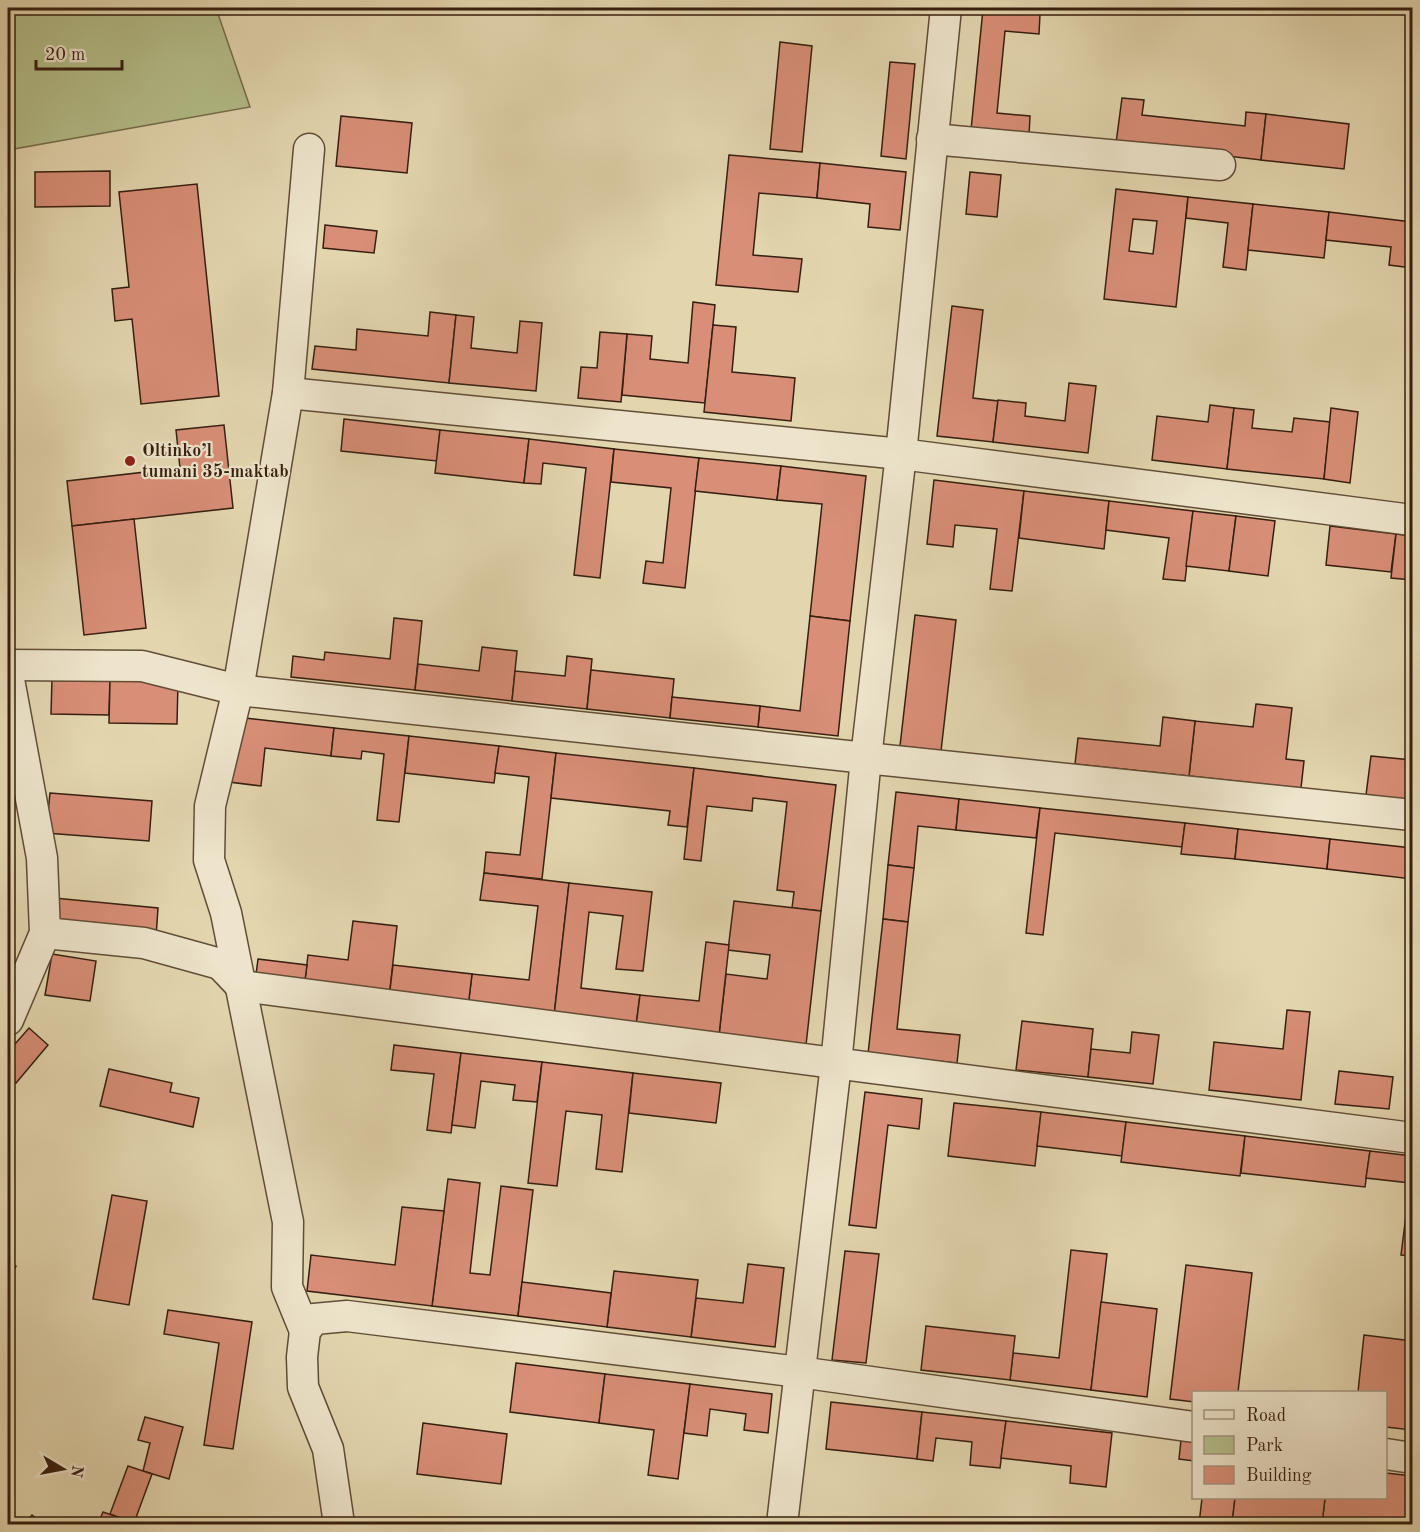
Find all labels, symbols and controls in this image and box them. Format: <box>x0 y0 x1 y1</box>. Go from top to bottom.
scale bar <box>36 33 122 71</box>
text: 20 m <box>45 46 85 64</box>
place label: Oltinko’l tumani 35-maktab <box>142 442 289 481</box>
marker: Oltinko’l tumani 35-maktab <box>123 454 137 468</box>
legend <box>1192 1391 1387 1499</box>
text: Road <box>1246 1407 1286 1425</box>
text: Park <box>1246 1437 1283 1455</box>
north arrow <box>33 1439 93 1499</box>
text: N <box>67 1464 85 1479</box>
text: Building <box>1246 1467 1312 1485</box>

